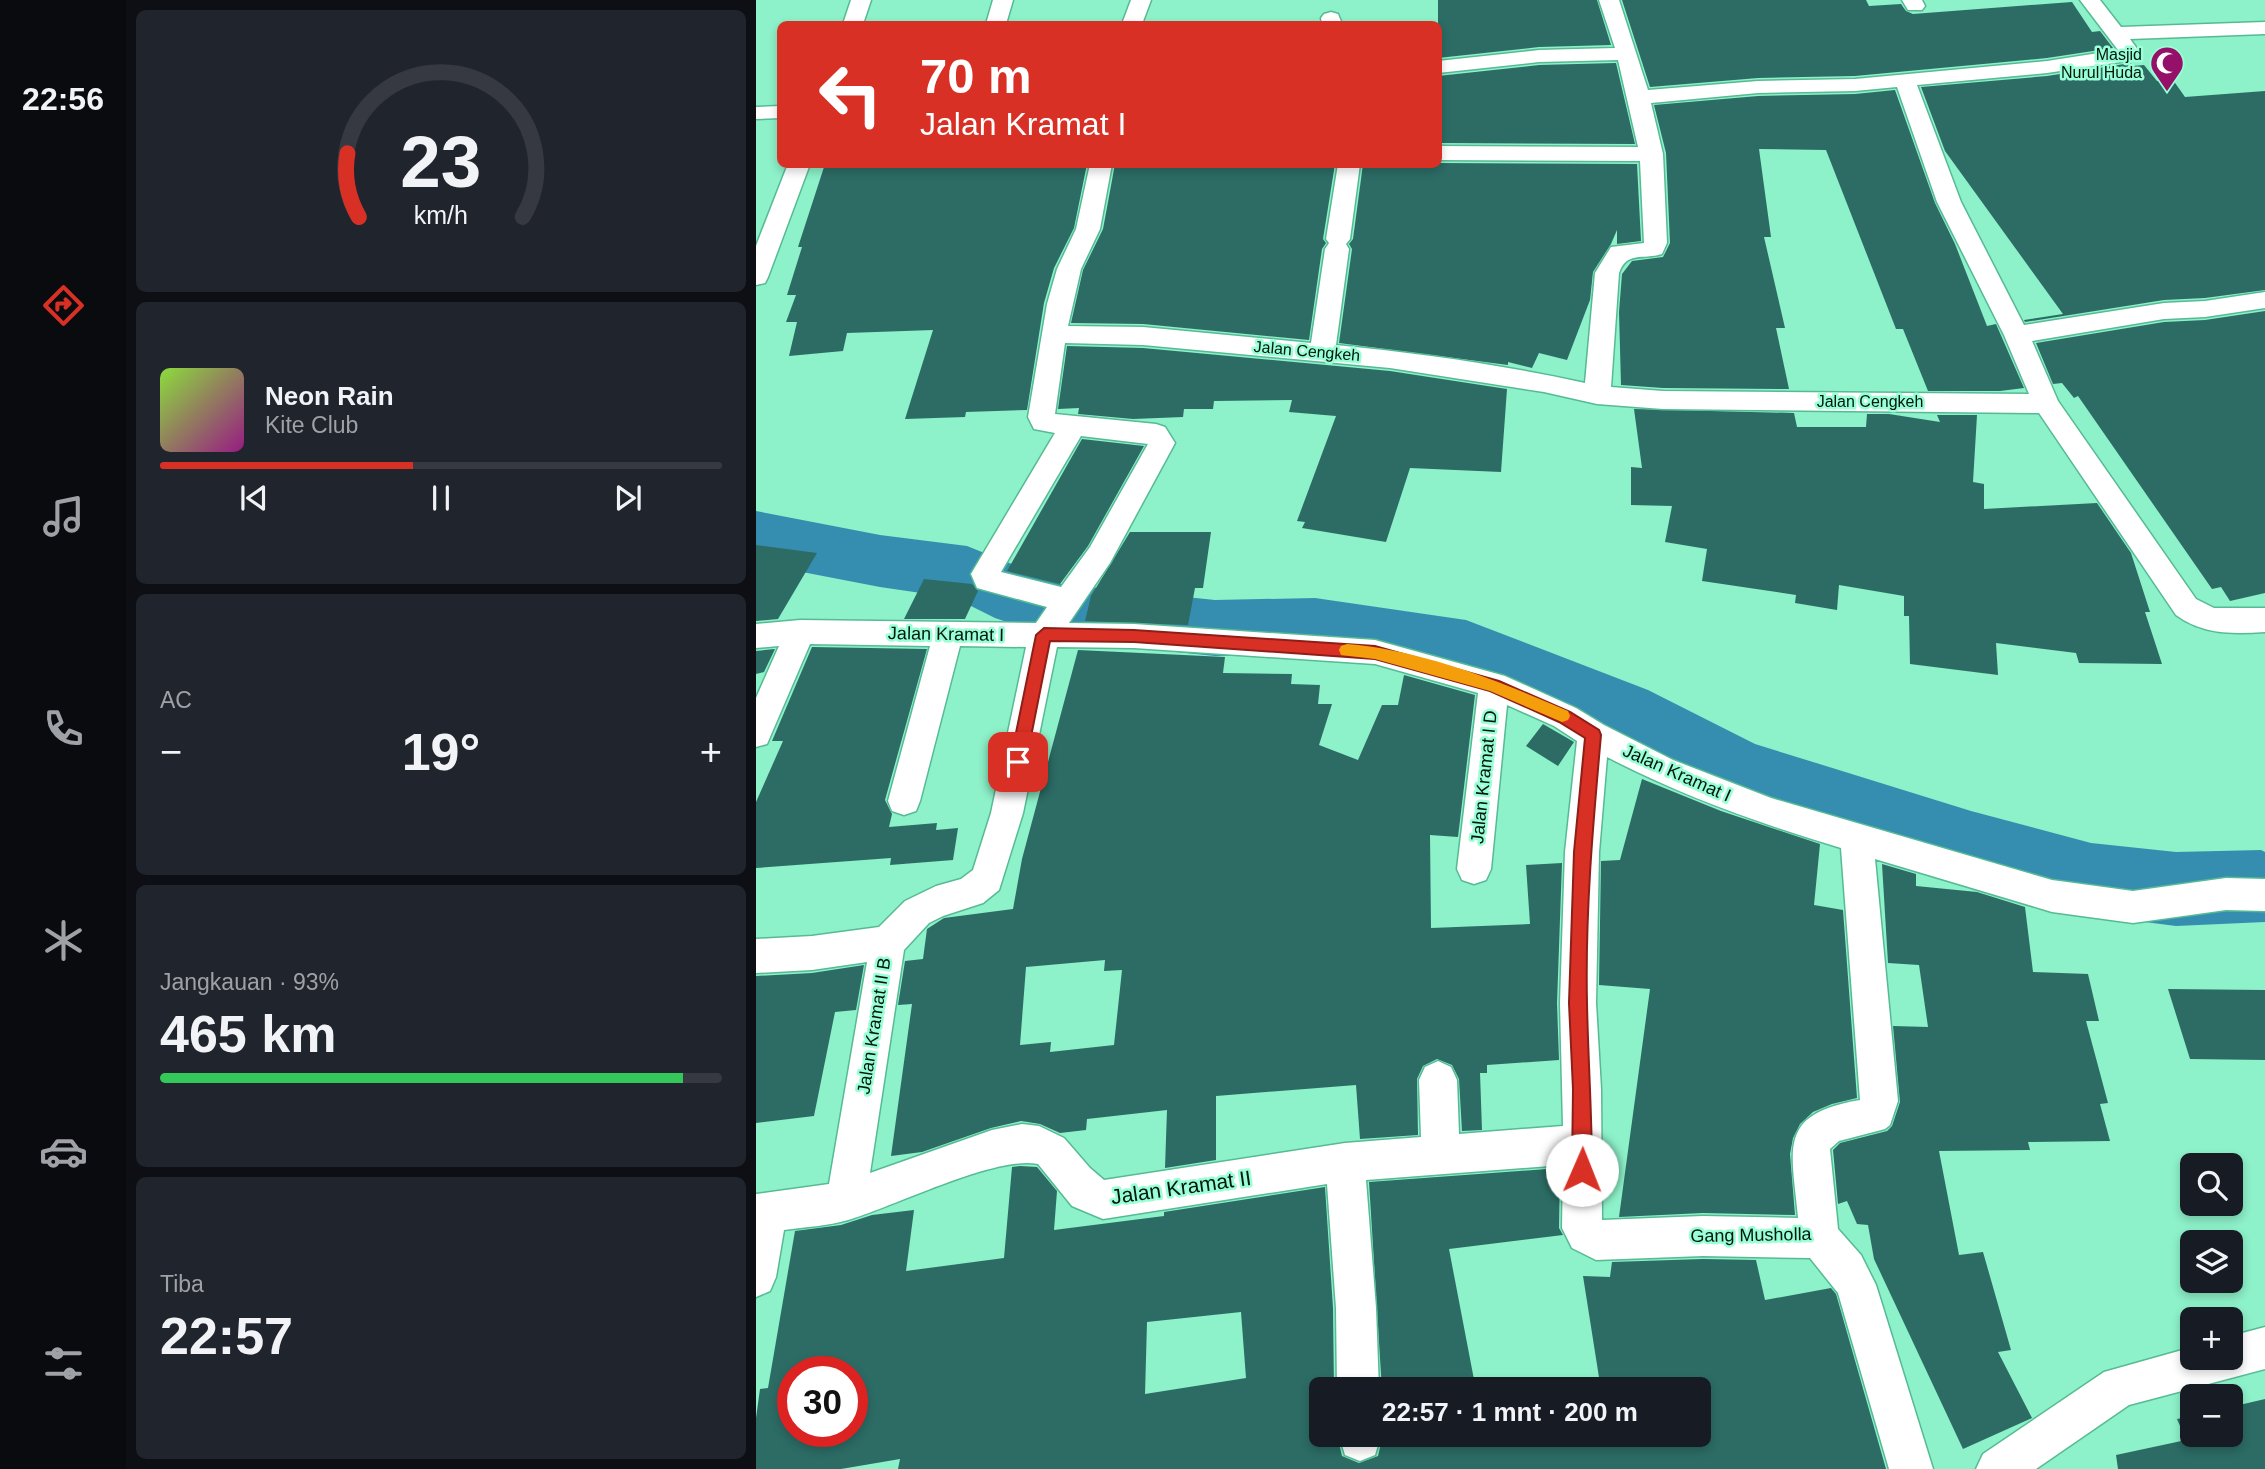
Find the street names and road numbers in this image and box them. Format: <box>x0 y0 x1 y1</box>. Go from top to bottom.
street label: Jalan Cengkeh <box>1253 338 1361 364</box>
street label: Jalan Cengkeh <box>1817 393 1923 410</box>
street label: Jalan Kramat I <box>888 623 1004 645</box>
street label: Jalan Kramat I D <box>1467 709 1501 845</box>
street label: Jalan Kramat I <box>1620 740 1734 806</box>
street label: Jalan Kramat II B <box>853 956 895 1096</box>
street label: Jalan Kramat II <box>1109 1166 1253 1208</box>
street label: Gang Musholla <box>1690 1224 1813 1246</box>

